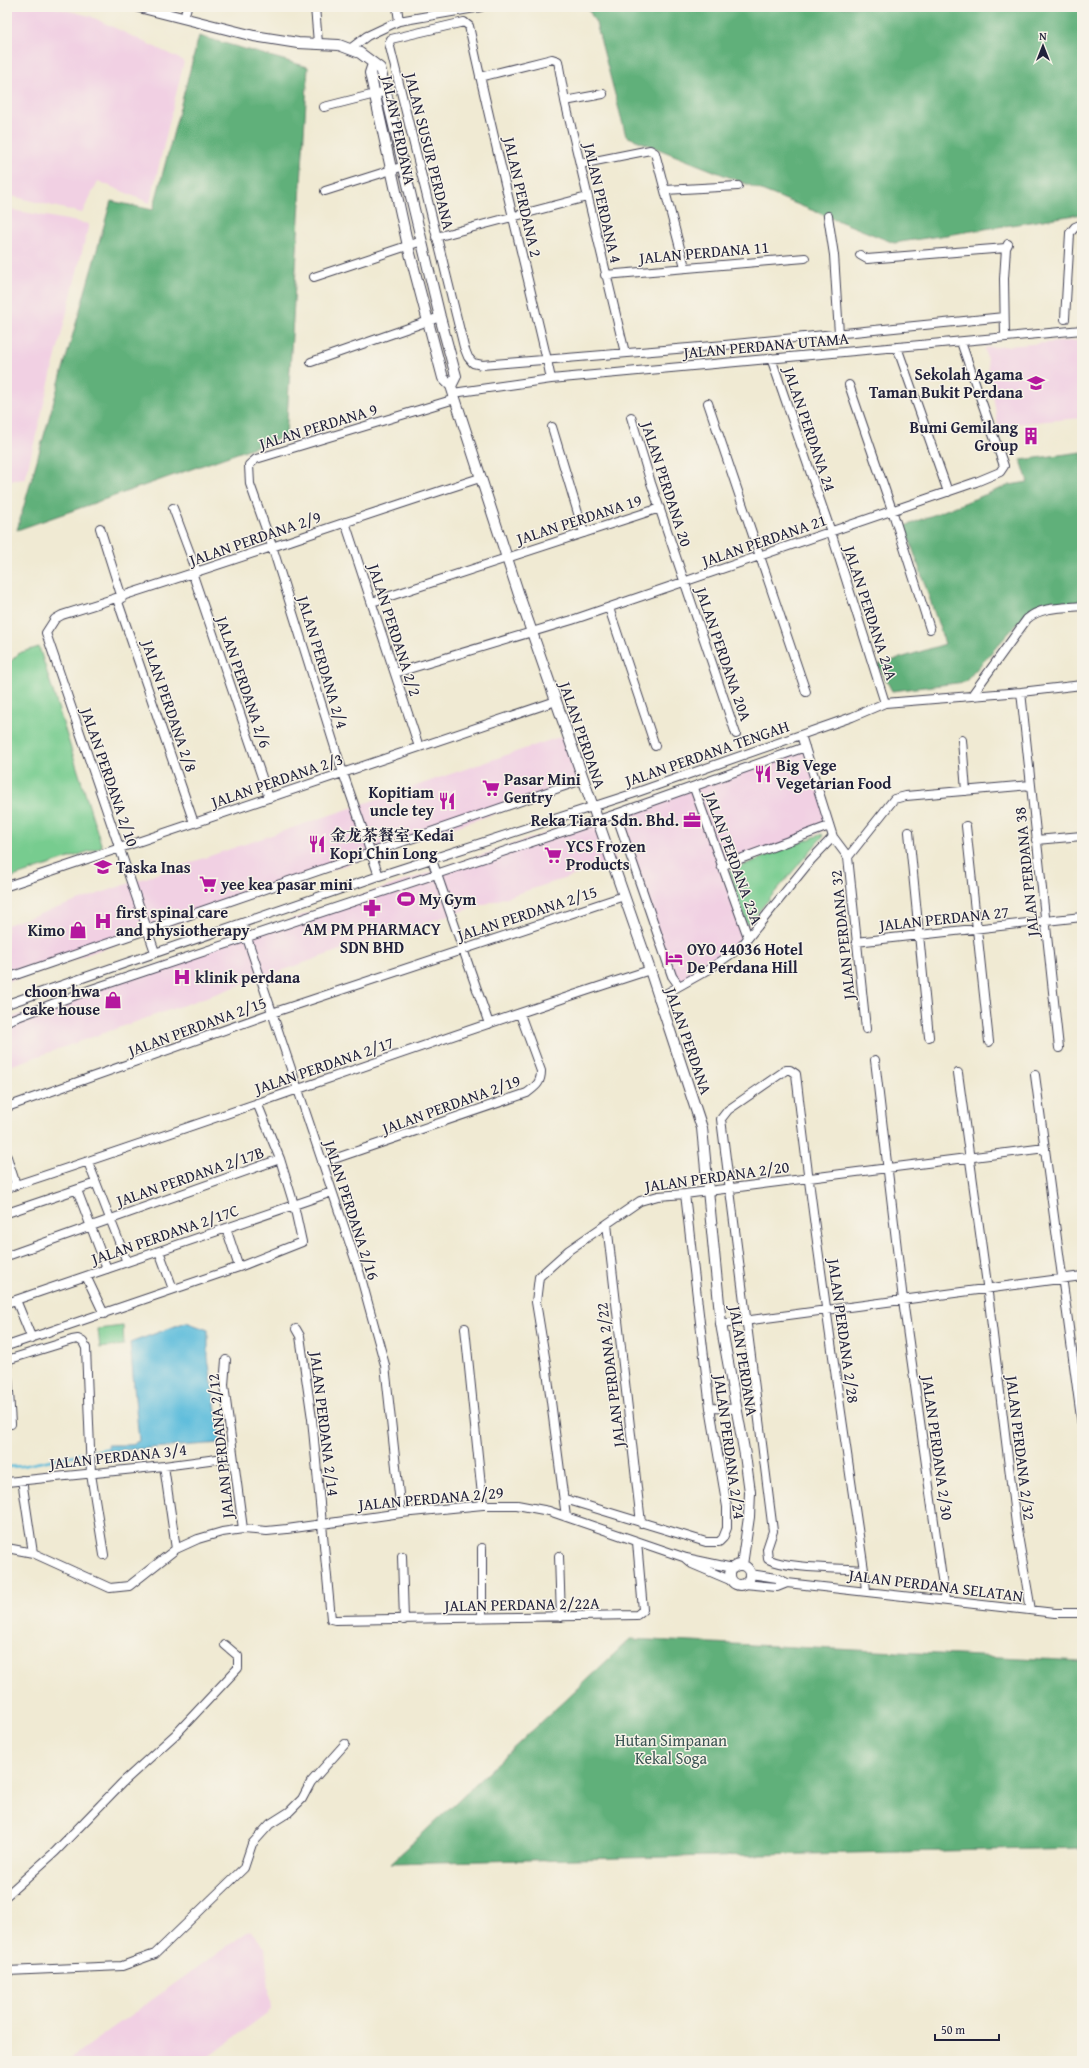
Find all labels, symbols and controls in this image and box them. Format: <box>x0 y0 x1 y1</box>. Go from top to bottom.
north arrow <box>1023 26 1063 66</box>
text: N <box>1039 28 1047 44</box>
street label: JALAN SUSUR PERDANA <box>398 68 461 232</box>
street label: JALAN PERDANA <box>375 71 422 187</box>
street label: JALAN PERDANA 2 <box>497 133 548 259</box>
street label: JALAN PERDANA 4 <box>577 139 629 266</box>
street label: JALAN PERDANA 11 <box>636 234 770 270</box>
street label: JALAN PERDANA UTAMA <box>680 326 850 364</box>
street label: JALAN PERDANA 24 <box>777 362 843 495</box>
place label: Sekolah Agama Taman Bukit Perdana <box>869 362 1024 404</box>
school or university icon: Sekolah Agama Taman Bukit Perdana <box>1026 373 1046 393</box>
street label: JALAN PERDANA 9 <box>254 397 380 456</box>
place label: Bumi Gemilang Group <box>909 415 1019 457</box>
street label: JALAN PERDANA 20 <box>635 416 699 550</box>
building icon: Bumi Gemilang Group <box>1021 426 1041 446</box>
street label: JALAN PERDANA 19 <box>511 487 645 551</box>
street label: JALAN PERDANA 2/9 <box>184 504 324 572</box>
street label: JALAN PERDANA 21 <box>697 507 829 573</box>
street label: JALAN PERDANA 24A <box>837 541 904 684</box>
street label: JALAN PERDANA 2/2 <box>362 559 428 699</box>
street label: JALAN PERDANA 20A <box>689 582 758 724</box>
street label: JALAN PERDANA 2/4 <box>291 591 355 732</box>
street label: JALAN PERDANA 2/6 <box>210 611 278 751</box>
street label: JALAN PERDANA 2/8 <box>136 635 204 775</box>
street label: JALAN PERDANA <box>553 677 613 792</box>
street label: JALAN PERDANA 2/10 <box>74 702 145 850</box>
street label: JALAN PERDANA TENGAH <box>620 714 793 793</box>
street label: JALAN PERDANA 2/3 <box>206 746 346 814</box>
place label: Big Vege Vegetarian Food <box>776 753 892 795</box>
restaurant icon: Big Vege Vegetarian Food <box>753 764 773 784</box>
place label: Pasar Mini Gentry <box>504 767 581 809</box>
supermarket icon: Pasar Mini Gentry <box>481 778 501 798</box>
place label: Kopitiam uncle tey <box>368 780 435 822</box>
street label: JALAN PERDANA 23A <box>698 786 769 928</box>
restaurant icon: Kopitiam uncle tey <box>437 791 457 811</box>
street label: JALAN PERDANA 38 <box>1007 806 1045 940</box>
place label: Reka Tiara Sdn. Bhd. <box>531 808 679 832</box>
office icon: Reka Tiara Sdn. Bhd. <box>682 810 702 830</box>
place label: 金龙茶餐室 Kedai Kopi Chin Long <box>330 823 454 865</box>
restaurant icon: 金龙茶餐室 Kedai Kopi Chin Long <box>307 834 327 854</box>
place label: YCS Frozen Products <box>566 834 646 876</box>
supermarket icon: YCS Frozen Products <box>543 845 563 865</box>
place label: Taska Inas <box>116 855 191 879</box>
school or university icon: Taska Inas <box>93 857 113 877</box>
street label: JALAN PERDANA 32 <box>823 869 861 1003</box>
place label: yee kea pasar mini <box>220 872 353 896</box>
supermarket icon: yee kea pasar mini <box>198 874 218 894</box>
street label: JALAN PERDANA 2/15 <box>452 879 600 948</box>
place label: My Gym <box>419 887 476 911</box>
sports icon: My Gym <box>396 889 416 909</box>
pharmacy icon: AM PM PHARMACY SDN BHD <box>362 898 382 918</box>
street label: JALAN PERDANA 27 <box>876 899 1010 937</box>
place label: first spinal care and physiotherapy <box>116 900 250 942</box>
hospital icon: first spinal care and physiotherapy <box>93 911 113 931</box>
place label: AM PM PHARMACY SDN BHD <box>303 917 441 959</box>
place label: Kimo <box>28 918 65 942</box>
shop icon: Kimo <box>68 920 88 940</box>
place label: OYO 44036 Hotel De Perdana Hill <box>687 937 803 979</box>
hotel icon: OYO 44036 Hotel De Perdana Hill <box>664 948 684 968</box>
place label: klinik perdana <box>195 965 301 989</box>
hospital icon: klinik perdana <box>172 967 192 987</box>
place label: choon hwa cake house <box>22 979 101 1021</box>
street label: JALAN PERDANA <box>659 983 719 1098</box>
shop icon: choon hwa cake house <box>103 990 123 1010</box>
street label: JALAN PERDANA 2/15 <box>123 990 269 1063</box>
street label: JALAN PERDANA 2/17 <box>249 1030 397 1101</box>
street label: JALAN PERDANA 2/19 <box>377 1068 524 1141</box>
street label: JALAN PERDANA 2/16 <box>317 1135 386 1283</box>
street label: JALAN PERDANA 2/17B <box>111 1140 267 1213</box>
street label: JALAN PERDANA 2/20 <box>641 1154 791 1198</box>
street label: JALAN PERDANA 2/17C <box>86 1197 242 1271</box>
street label: JALAN PERDANA 2/28 <box>822 1255 866 1405</box>
street label: JALAN PERDANA 2/22 <box>589 1301 631 1451</box>
street label: JALAN PERDANA <box>723 1302 765 1418</box>
street label: JALAN PERDANA 2/14 <box>304 1348 346 1498</box>
street label: JALAN PERDANA 2/24 <box>708 1371 752 1521</box>
street label: JALAN PERDANA 2/12 <box>200 1372 240 1522</box>
street label: JALAN PERDANA 2/30 <box>916 1372 960 1522</box>
street label: JALAN PERDANA 2/32 <box>1000 1372 1042 1522</box>
street label: JALAN PERDANA 3/4 <box>46 1437 188 1475</box>
street label: JALAN PERDANA 2/29 <box>356 1480 505 1516</box>
street label: JALAN PERDANA SELATAN <box>845 1562 1025 1608</box>
street label: JALAN PERDANA 2/22A <box>442 1591 600 1617</box>
park label: Hutan Simpanan Kekal Soga <box>615 1728 727 1770</box>
scale bar <box>935 2016 999 2042</box>
text: 50 m <box>941 2021 965 2038</box>

